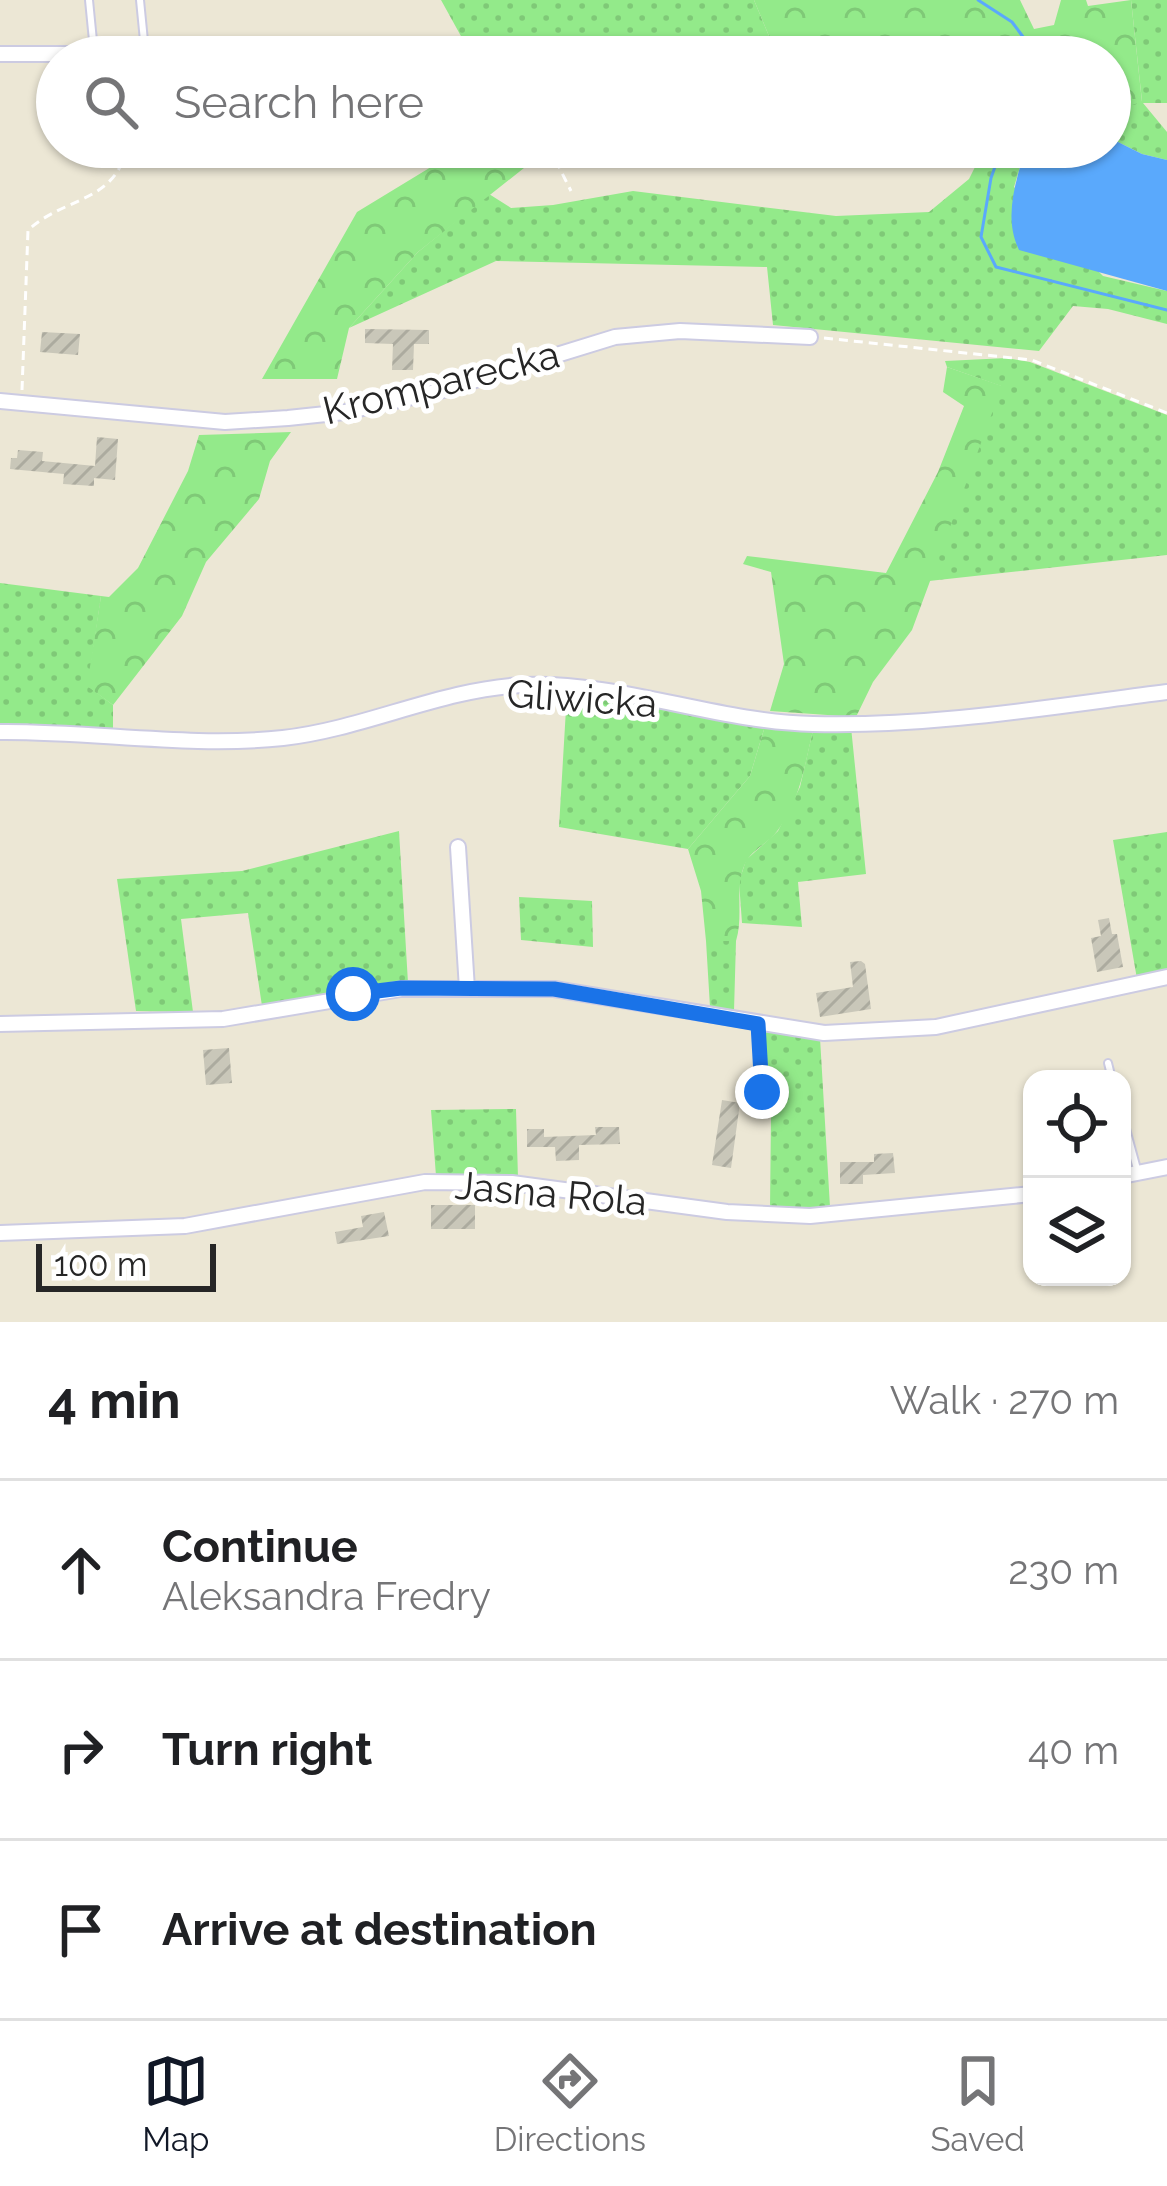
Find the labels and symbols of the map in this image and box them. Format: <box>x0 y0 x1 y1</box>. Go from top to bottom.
street label: Kromparecka <box>318 330 564 434</box>
street label: Gliwicka <box>505 670 659 726</box>
route start <box>326 967 380 1021</box>
route end <box>735 1065 789 1119</box>
street label: Jasna Rola <box>453 1162 649 1224</box>
scale bar <box>36 1238 216 1291</box>

